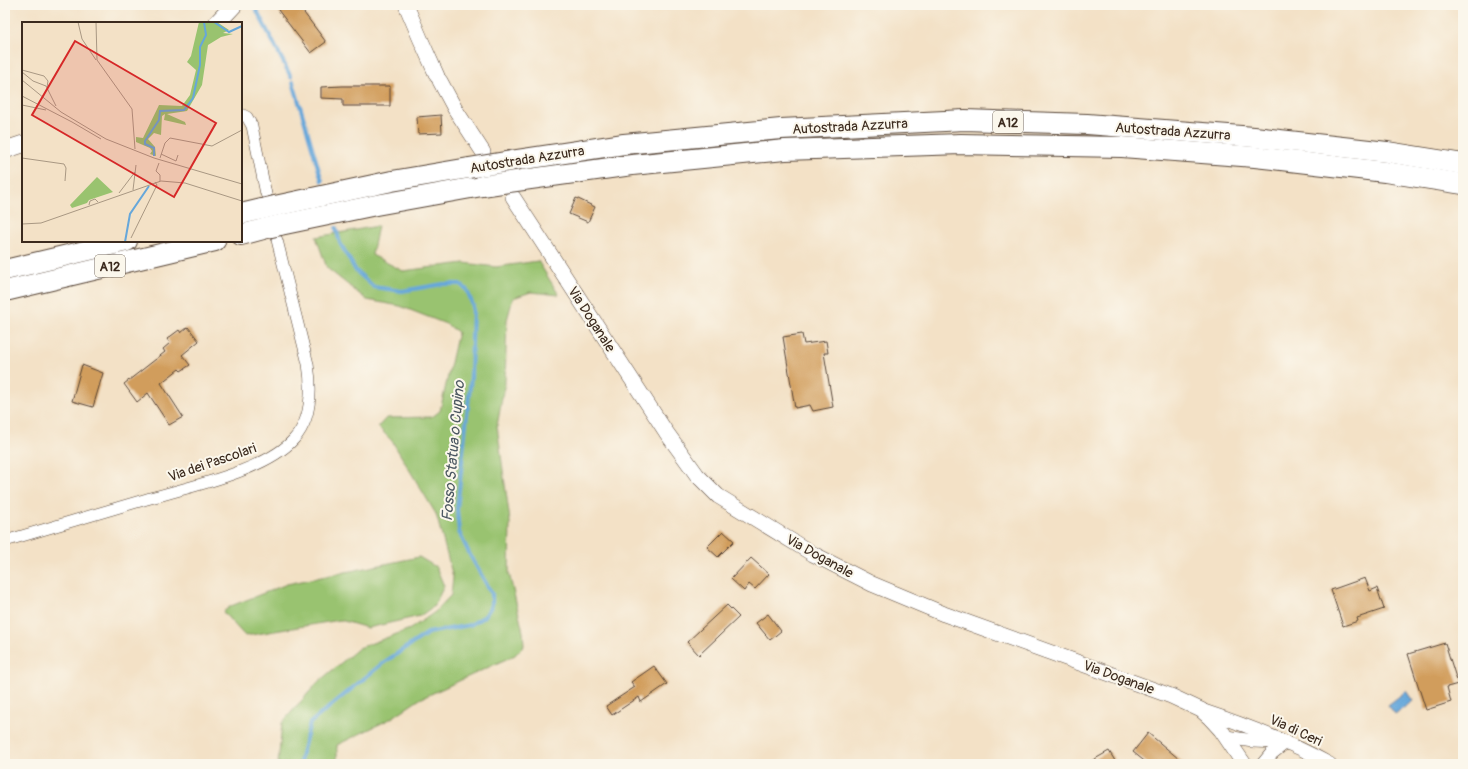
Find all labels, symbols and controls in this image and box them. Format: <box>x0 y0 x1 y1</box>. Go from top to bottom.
inset map <box>22 22 242 242</box>
road number: A12 <box>993 111 1023 133</box>
street label: Autostrada Azzurra <box>792 115 908 138</box>
street label: Autostrada Azzurra <box>1115 119 1231 144</box>
street label: Autostrada Azzurra <box>469 142 586 177</box>
road number: A12 <box>95 255 125 277</box>
street label: Via Doganale <box>564 283 619 355</box>
water label: Fosso Statua o Cupino <box>438 379 469 522</box>
street label: Via dei Pascolari <box>166 439 259 485</box>
street label: Via Doganale <box>783 531 857 582</box>
street label: Via Doganale <box>1081 657 1157 698</box>
street label: Via di Ceri <box>1267 711 1325 750</box>

